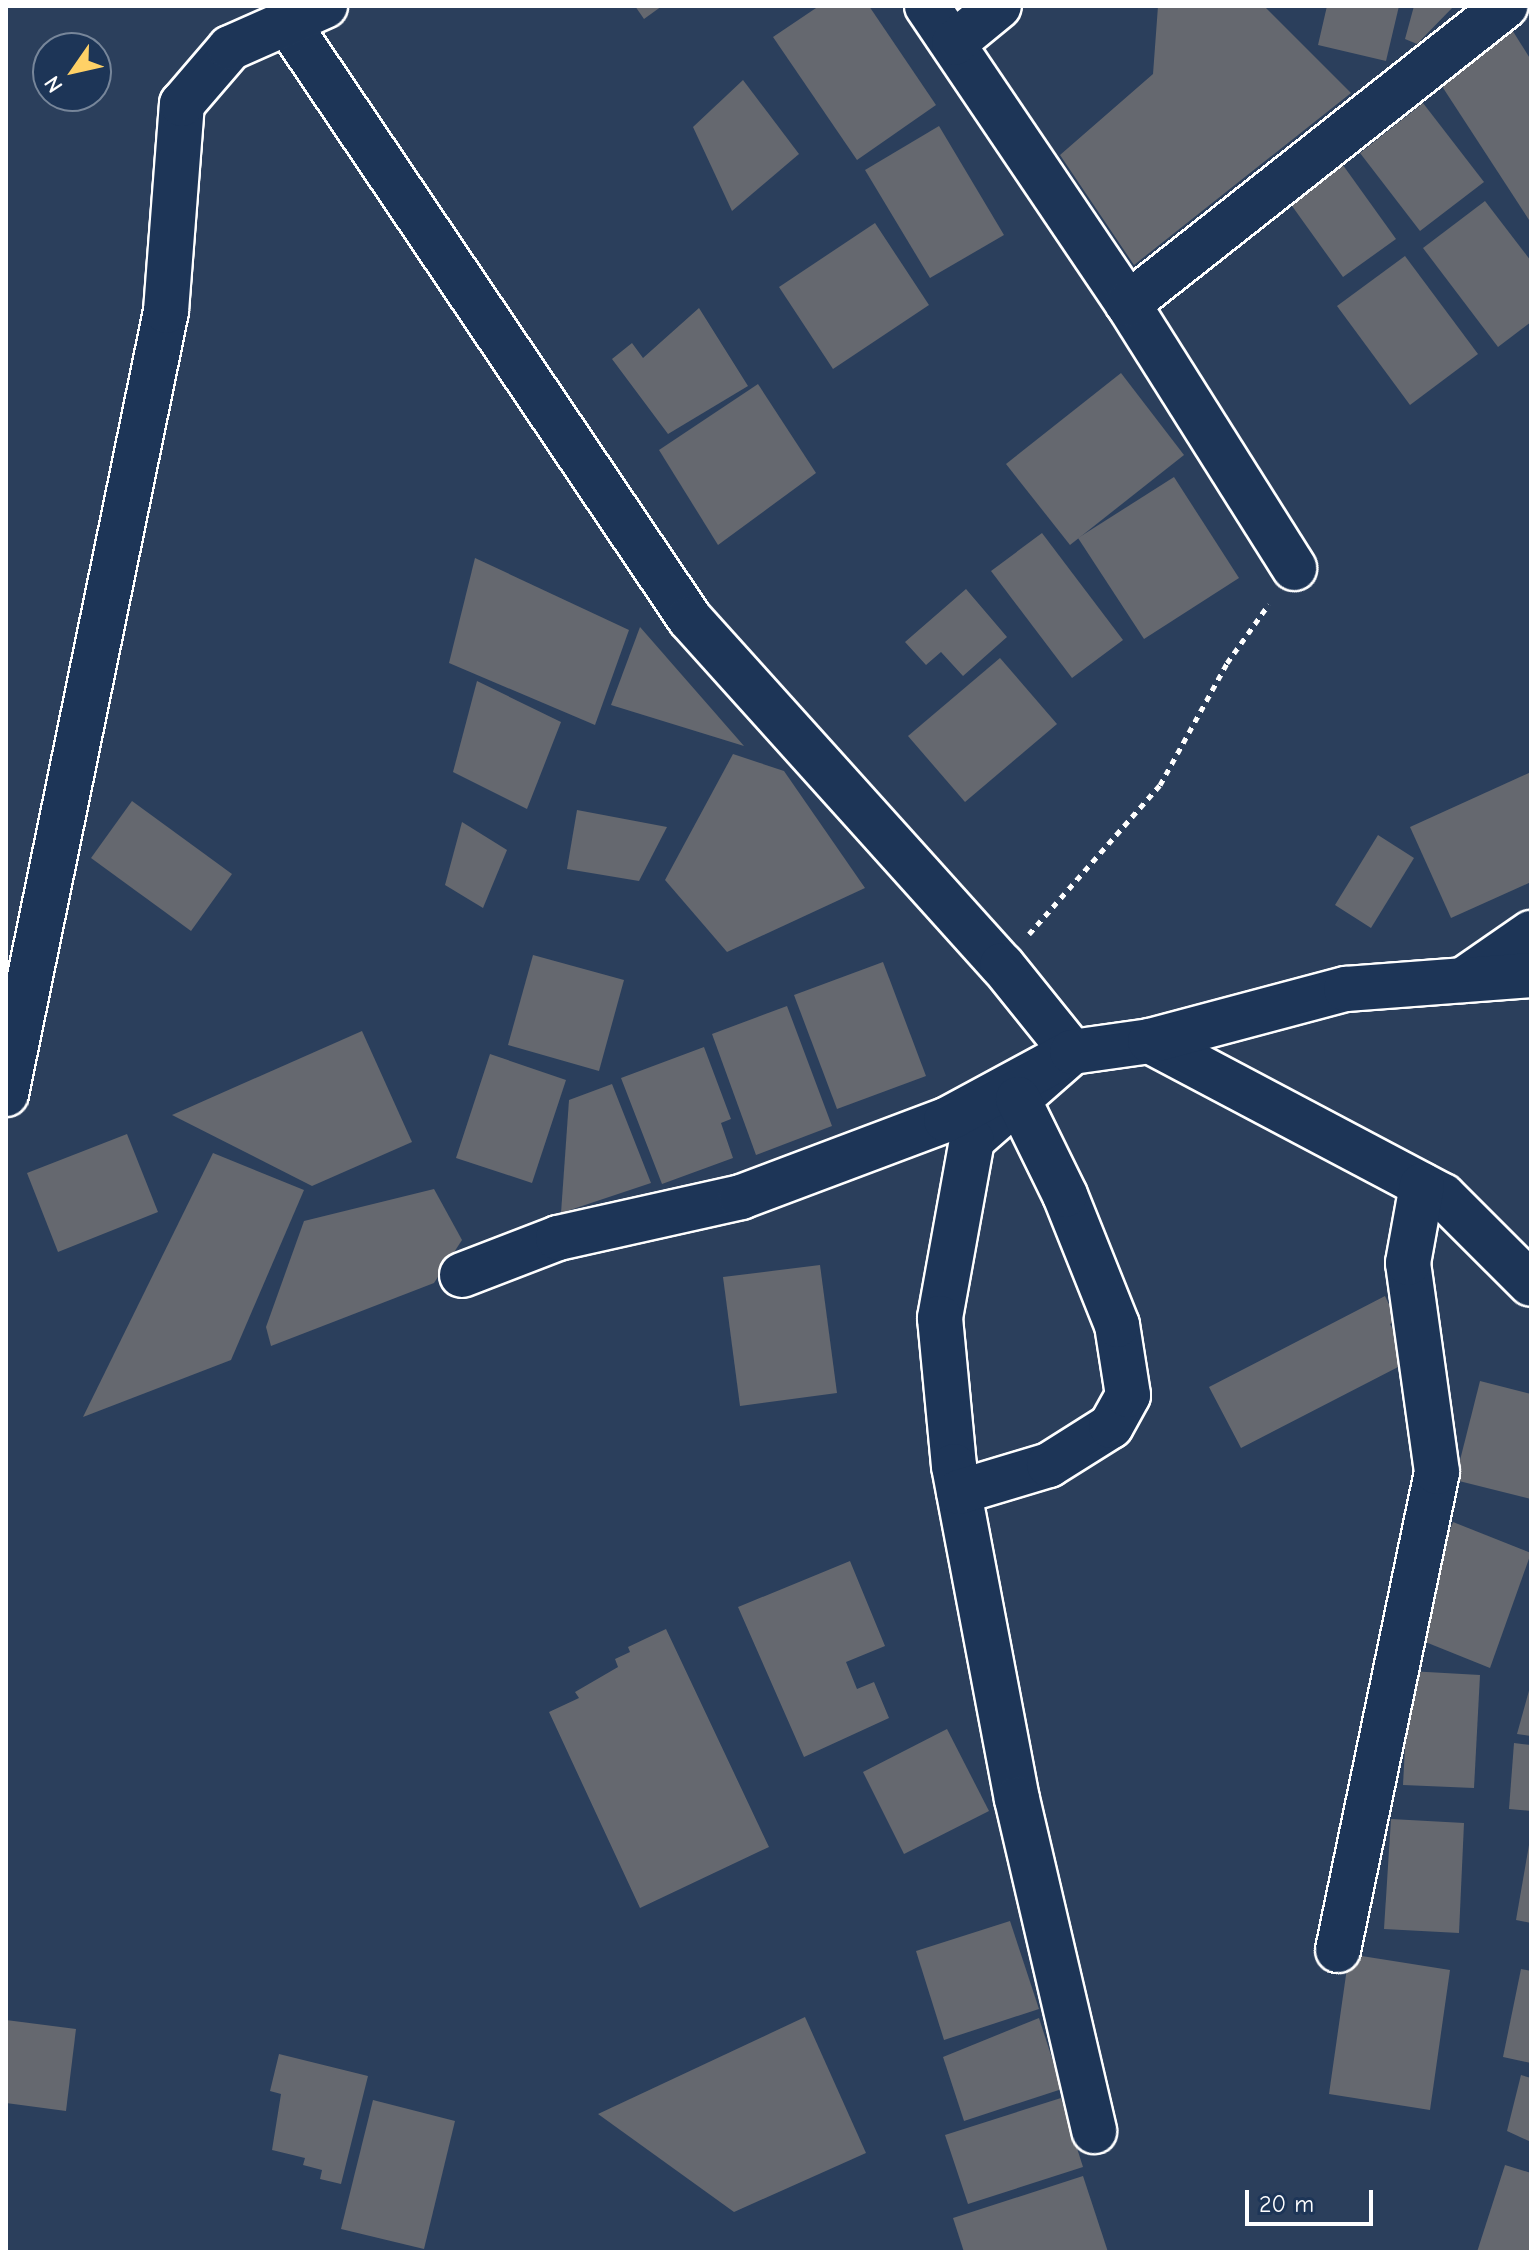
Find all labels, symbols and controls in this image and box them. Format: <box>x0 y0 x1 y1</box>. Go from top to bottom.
north arrow <box>32 32 112 112</box>
text: N <box>39 71 69 98</box>
scale bar <box>1249 2174 1377 2224</box>
text: 20 m <box>1259 2190 1314 2218</box>

